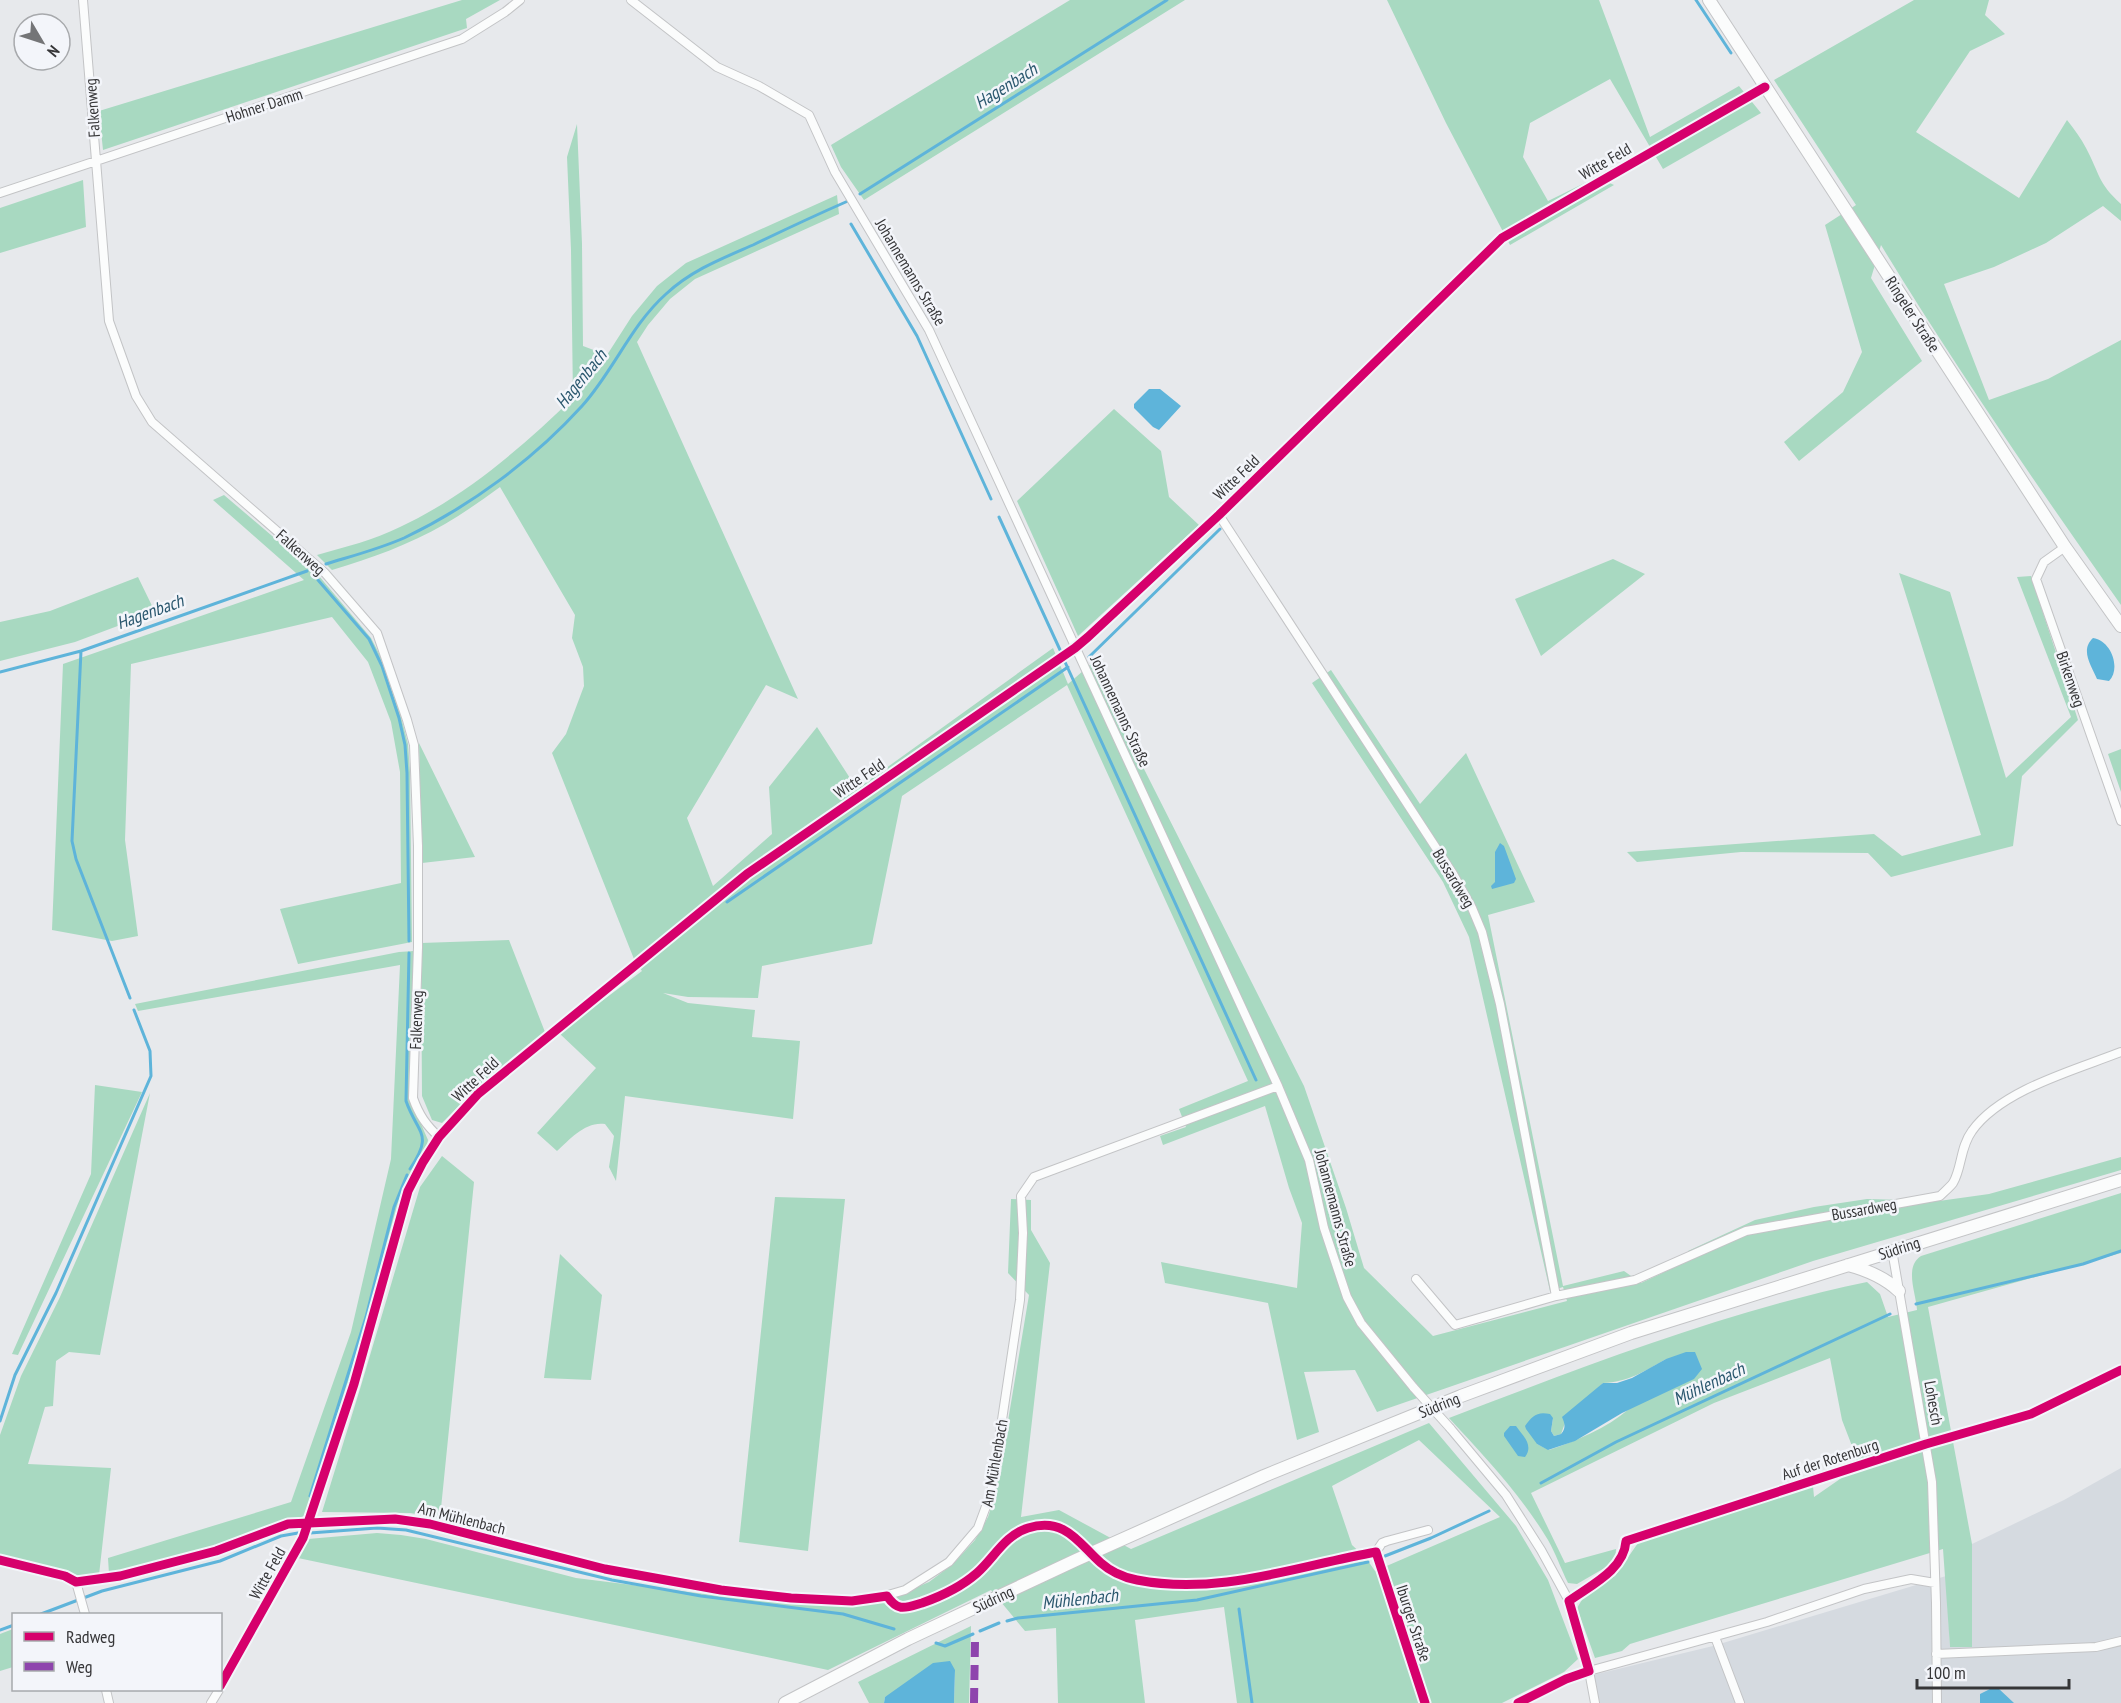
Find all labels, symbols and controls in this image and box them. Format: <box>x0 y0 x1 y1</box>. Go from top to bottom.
north arrow <box>12 12 72 72</box>
text: N <box>43 42 64 61</box>
water label: Hagenbach <box>970 57 1042 114</box>
street label: Falkenweg <box>80 78 104 138</box>
street label: Hohner Damm <box>223 83 305 127</box>
street label: Witte Feld <box>1575 138 1635 184</box>
street label: Johannemanns Straße <box>871 214 951 329</box>
street label: Ringeler Straße <box>1881 272 1945 356</box>
water label: Hagenbach <box>550 344 612 413</box>
street label: Witte Feld <box>1209 450 1263 504</box>
street label: Falkenweg <box>272 525 330 579</box>
water label: Hagenbach <box>113 589 187 634</box>
street label: Birkenweg <box>2052 648 2090 710</box>
street label: Johannemanns Straße <box>1086 651 1156 770</box>
street label: Witte Feld <box>830 754 888 802</box>
street label: Bussardweg <box>1429 845 1479 911</box>
street label: Falkenweg <box>405 990 427 1050</box>
street label: Witte Feld <box>447 1052 503 1106</box>
street label: Johannemanns Straße <box>1310 1146 1361 1269</box>
street label: Bussardweg <box>1830 1193 1898 1225</box>
street label: Südring <box>1876 1232 1922 1264</box>
water label: Mühlenbach <box>1669 1357 1749 1410</box>
street label: Lohesch <box>1920 1379 1948 1427</box>
street label: Südring <box>1416 1388 1462 1422</box>
street label: Am Mühlenbach <box>976 1417 1012 1509</box>
street label: Auf der Rotenburg <box>1779 1434 1881 1484</box>
street label: Am Mühlenbach <box>416 1498 508 1538</box>
street label: Witte Feld <box>244 1543 290 1603</box>
street label: Südring <box>970 1581 1016 1617</box>
street label: Iburger Straße <box>1392 1582 1436 1664</box>
water label: Mühlenbach <box>1041 1583 1120 1614</box>
legend <box>12 1613 222 1691</box>
text: Radweg <box>66 1625 115 1648</box>
scale bar <box>1917 1652 2068 1690</box>
text: Weg <box>66 1655 93 1678</box>
text: 100 m <box>1926 1661 1966 1684</box>

